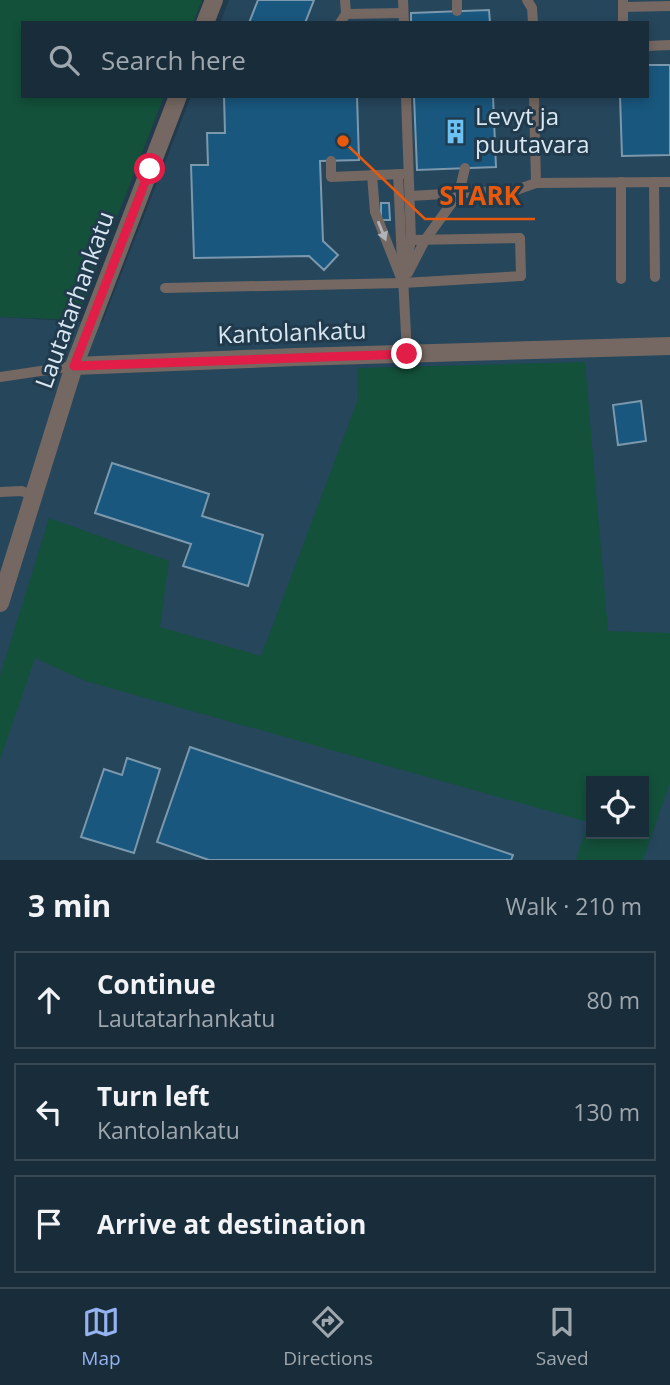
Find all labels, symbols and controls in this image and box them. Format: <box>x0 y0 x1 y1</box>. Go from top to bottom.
search box <box>21 21 649 98</box>
icon: search <box>45 41 83 79</box>
text: Search here <box>101 42 246 78</box>
place label: Levyt ja puutavara <box>475 99 589 160</box>
building icon: Levyt ja puutavara <box>441 117 469 145</box>
route start <box>134 153 165 184</box>
callout: STARK <box>425 172 535 219</box>
text: STARK <box>439 177 522 213</box>
street label: Lautatarhankatu <box>26 206 121 393</box>
one-way arrow <box>377 220 388 241</box>
street label: Kantolankatu <box>217 312 367 351</box>
route end <box>391 338 422 369</box>
map controls <box>586 776 649 839</box>
button: locate <box>586 776 649 839</box>
text: 3 min <box>28 885 111 926</box>
text: Walk · 210 m <box>505 890 642 922</box>
text: Continue <box>97 966 216 1002</box>
icon: ahead <box>30 981 68 1019</box>
text: 80 m <box>586 984 640 1016</box>
text: Lautatarhankatu <box>97 1002 275 1034</box>
text: Turn left <box>97 1078 209 1114</box>
icon: left <box>30 1093 68 1131</box>
text: 130 m <box>573 1096 640 1128</box>
text: Kantolankatu <box>97 1114 240 1146</box>
icon: arrive <box>30 1205 68 1243</box>
text: Arrive at destination <box>97 1206 366 1242</box>
tab: Map <box>81 1303 121 1371</box>
tab: Directions <box>283 1303 373 1371</box>
tab: Saved <box>536 1303 589 1371</box>

